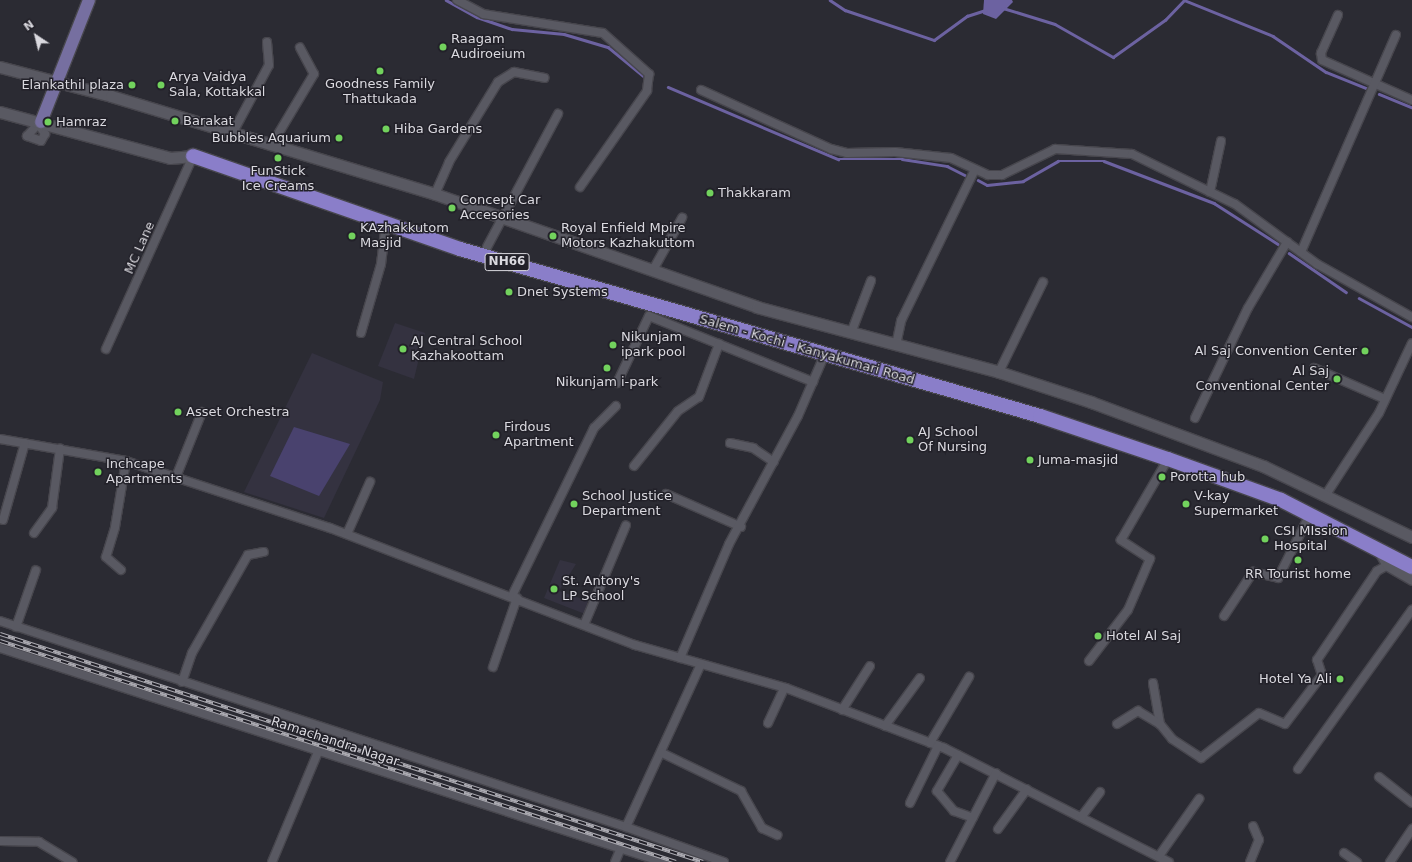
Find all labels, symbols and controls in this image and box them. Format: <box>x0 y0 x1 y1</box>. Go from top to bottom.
north arrow <box>16 16 56 56</box>
text: N <box>21 18 36 34</box>
place label: Raagam Audiroeium <box>451 32 526 63</box>
marker: Raagam Audiroeium <box>438 42 448 52</box>
marker: Goodness Family Thattukada <box>375 66 385 76</box>
place label: Arya Vaidya Sala, Kottakkal <box>169 70 265 101</box>
place label: Elankathil plaza <box>21 77 124 93</box>
place label: Goodness Family Thattukada <box>325 77 435 108</box>
marker: Elankathil plaza <box>127 80 137 90</box>
marker: Arya Vaidya Sala, Kottakkal <box>156 80 166 90</box>
place label: Barakat <box>183 113 234 129</box>
place label: Hamraz <box>56 114 107 130</box>
marker: Barakat <box>170 116 180 126</box>
marker: Hamraz <box>43 117 53 127</box>
place label: Hiba Gardens <box>394 121 482 137</box>
marker: Hiba Gardens <box>381 124 391 134</box>
place label: Bubbles Aquarium <box>212 130 331 146</box>
marker: Bubbles Aquarium <box>334 133 344 143</box>
marker: FunStick Ice Creams <box>273 153 283 163</box>
place label: FunStick Ice Creams <box>242 164 314 195</box>
place label: Thakkaram <box>718 185 791 201</box>
marker: Thakkaram <box>705 188 715 198</box>
place label: Concept Car Accesories <box>460 193 540 224</box>
marker: Concept Car Accesories <box>447 203 457 213</box>
street label: MC Lane <box>122 219 158 277</box>
place label: KAzhakkutom Masjid <box>360 221 449 252</box>
place label: Royal Enfield Mpire Motors Kazhakuttom <box>561 221 695 252</box>
marker: KAzhakkutom Masjid <box>347 231 357 241</box>
marker: Royal Enfield Mpire Motors Kazhakuttom <box>548 231 558 241</box>
road number: NH66 <box>484 252 530 272</box>
place label: Dnet Systems <box>517 284 608 300</box>
marker: Dnet Systems <box>504 287 514 297</box>
street label: Salem - Kochi - Kanyakumari Road <box>698 312 916 388</box>
place label: Nikunjam ipark pool <box>621 330 686 361</box>
place label: AJ Central School Kazhakoottam <box>411 334 522 365</box>
marker: Nikunjam ipark pool <box>608 340 618 350</box>
place label: Al Saj Convention Center <box>1194 343 1357 359</box>
marker: AJ Central School Kazhakoottam <box>398 344 408 354</box>
marker: Al Saj Convention Center <box>1360 346 1370 356</box>
marker: Nikunjam i-park <box>602 363 612 373</box>
place label: Al Saj Conventional Center <box>1195 364 1329 395</box>
place label: Nikunjam i-park <box>556 374 658 390</box>
marker: Al Saj Conventional Center <box>1332 374 1342 384</box>
place label: Asset Orchestra <box>186 404 290 420</box>
marker: Asset Orchestra <box>173 407 183 417</box>
place label: Firdous Apartment <box>504 420 574 451</box>
place label: AJ School Of Nursing <box>918 425 987 456</box>
marker: Firdous Apartment <box>491 430 501 440</box>
marker: AJ School Of Nursing <box>905 435 915 445</box>
place label: Juma-masjid <box>1038 452 1118 468</box>
marker: Juma-masjid <box>1025 455 1035 465</box>
place label: Inchcape Apartments <box>106 457 182 488</box>
marker: Inchcape Apartments <box>93 467 103 477</box>
place label: Porotta hub <box>1170 469 1245 485</box>
marker: Porotta hub <box>1157 472 1167 482</box>
place label: School Justice Department <box>582 489 672 520</box>
place label: V-kay Supermarket <box>1194 489 1278 520</box>
marker: School Justice Department <box>569 499 579 509</box>
marker: V-kay Supermarket <box>1181 499 1191 509</box>
place label: CSI MIssion Hospital <box>1274 524 1348 555</box>
marker: CSI MIssion Hospital <box>1259 533 1271 545</box>
marker: RR Tourist home <box>1293 555 1303 565</box>
place label: RR Tourist home <box>1245 566 1351 582</box>
place label: St. Antony's LP School <box>562 574 640 605</box>
marker: St. Antony's LP School <box>549 584 559 594</box>
place label: Hotel Al Saj <box>1106 628 1181 644</box>
marker: Hotel Al Saj <box>1093 631 1103 641</box>
place label: Hotel Ya Ali <box>1259 671 1332 687</box>
marker: Hotel Ya Ali <box>1335 674 1345 684</box>
street label: Ramachandra Nagar <box>269 714 401 770</box>

